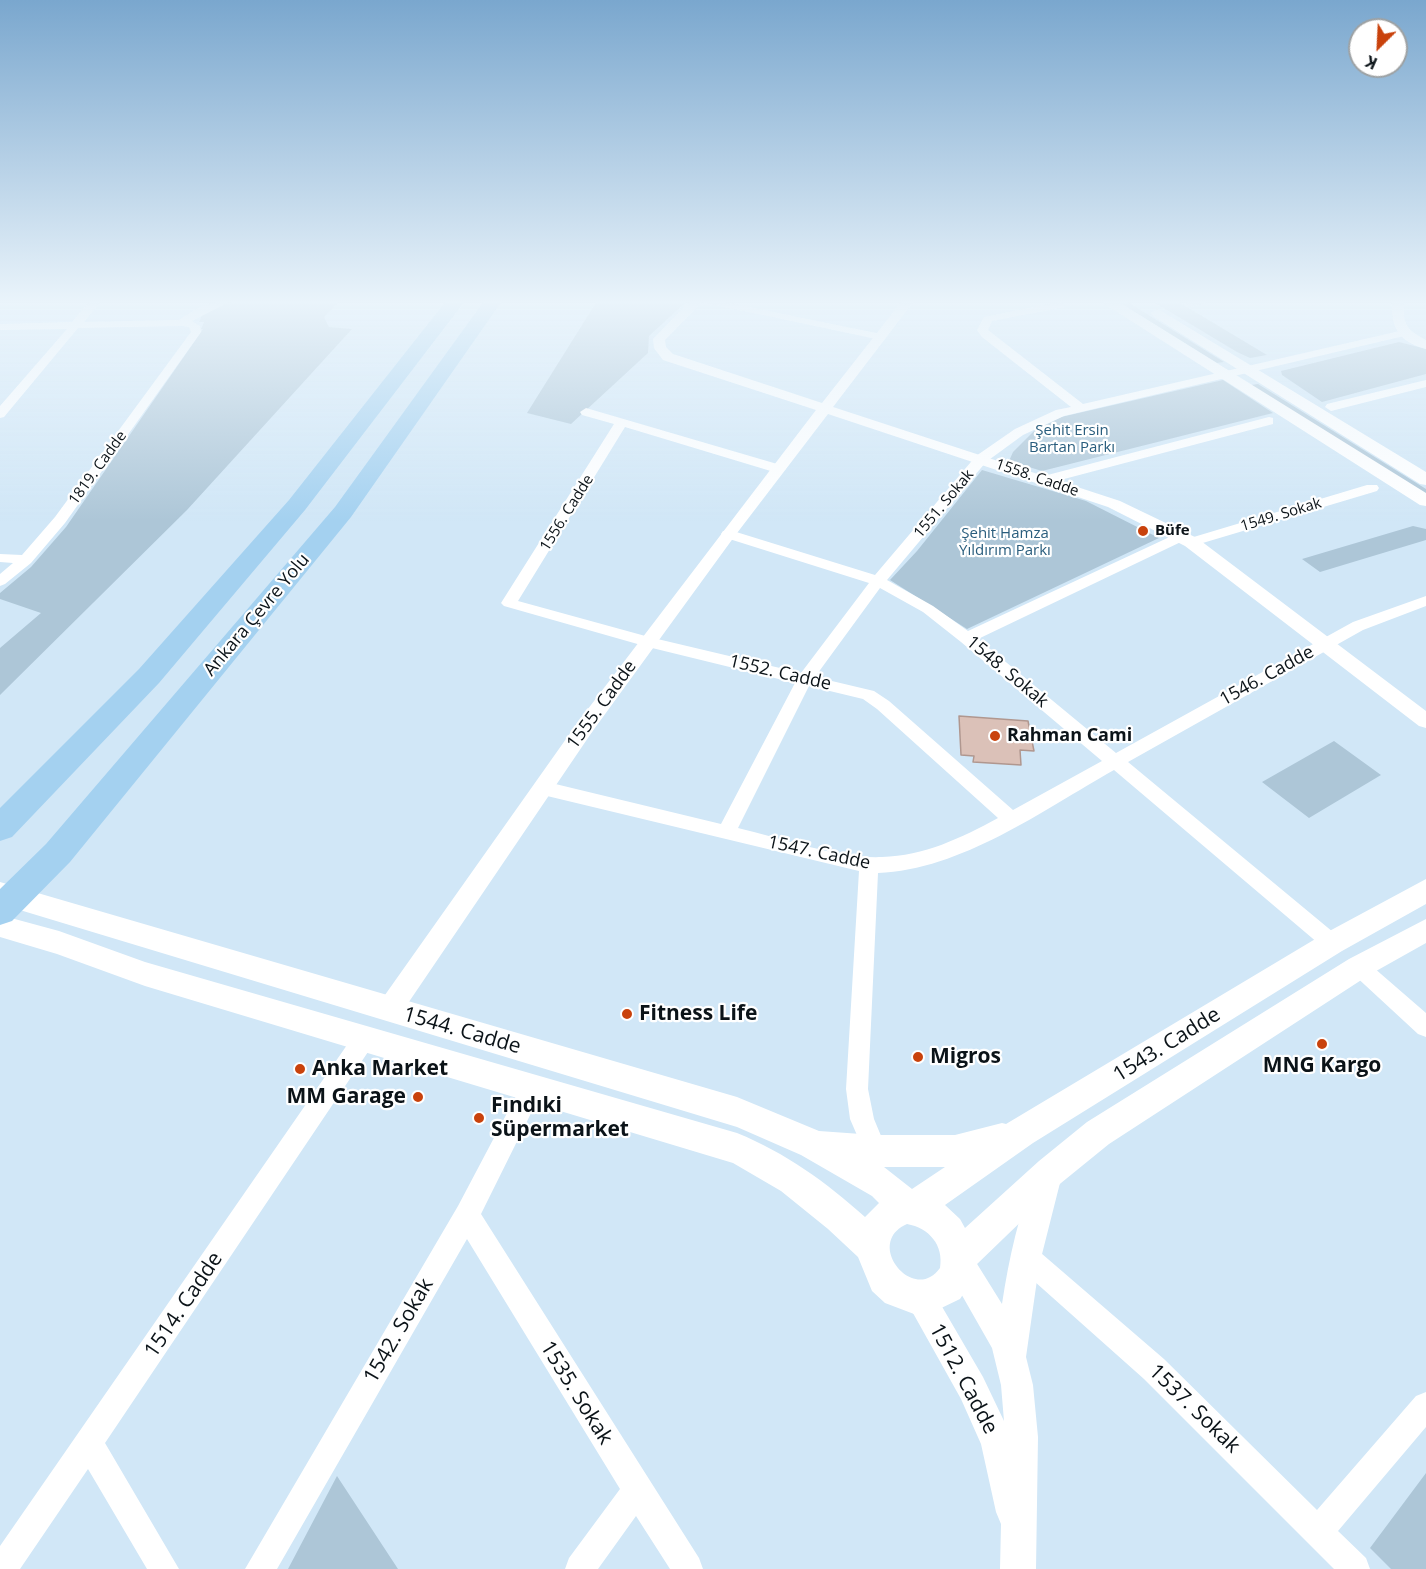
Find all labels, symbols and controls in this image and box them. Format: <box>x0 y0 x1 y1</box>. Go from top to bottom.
north arrow <box>1348 18 1408 78</box>
text: K <box>1362 50 1381 75</box>
park label: Şehit Ersin Bartan Parkı <box>1029 422 1115 457</box>
street label: 1819. Cadde <box>65 428 131 508</box>
street label: 1558. Cadde <box>993 455 1081 501</box>
street label: 1551. Sokak <box>910 466 978 542</box>
street label: 1556. Cadde <box>536 471 598 555</box>
street label: 1549. Sokak <box>1238 494 1324 536</box>
place label: Büfe <box>1155 522 1190 540</box>
marker: Büfe <box>1136 524 1150 538</box>
park label: Şehit Hamza Yıldırım Parkı <box>959 525 1051 560</box>
street label: Ankara Çevre Yolu <box>200 549 314 681</box>
street label: 1548. Sokak <box>962 632 1052 712</box>
street label: 1546. Cadde <box>1216 641 1318 711</box>
street label: 1552. Cadde <box>727 651 833 695</box>
street label: 1555. Cadde <box>563 657 641 753</box>
place label: Rahman Cami <box>1007 725 1132 747</box>
marker: Rahman Cami <box>988 729 1002 743</box>
street label: 1547. Cadde <box>766 832 872 874</box>
place label: Fitness Life <box>639 1001 757 1027</box>
street label: 1544. Cadde <box>400 1002 524 1060</box>
street label: 1543. Cadde <box>1109 1002 1225 1088</box>
marker: Fitness Life <box>620 1007 634 1021</box>
marker: MNG Kargo <box>1315 1037 1329 1051</box>
place label: Migros <box>930 1044 1001 1070</box>
marker: Migros <box>911 1050 925 1064</box>
place label: MNG Kargo <box>1263 1053 1381 1079</box>
place label: Anka Market <box>312 1056 448 1082</box>
marker: Anka Market <box>293 1062 307 1076</box>
place label: MM Garage <box>287 1084 406 1110</box>
marker: MM Garage <box>411 1090 425 1104</box>
place label: Fındıki Süpermarket <box>491 1093 629 1143</box>
marker: Fındıki Süpermarket <box>472 1111 486 1125</box>
street label: 1514. Cadde <box>140 1248 228 1362</box>
street label: 1542. Sokak <box>359 1274 439 1388</box>
street label: 1512. Cadde <box>923 1319 1003 1439</box>
street label: 1535. Sokak <box>534 1337 618 1449</box>
street label: 1537. Sokak <box>1143 1359 1245 1459</box>

